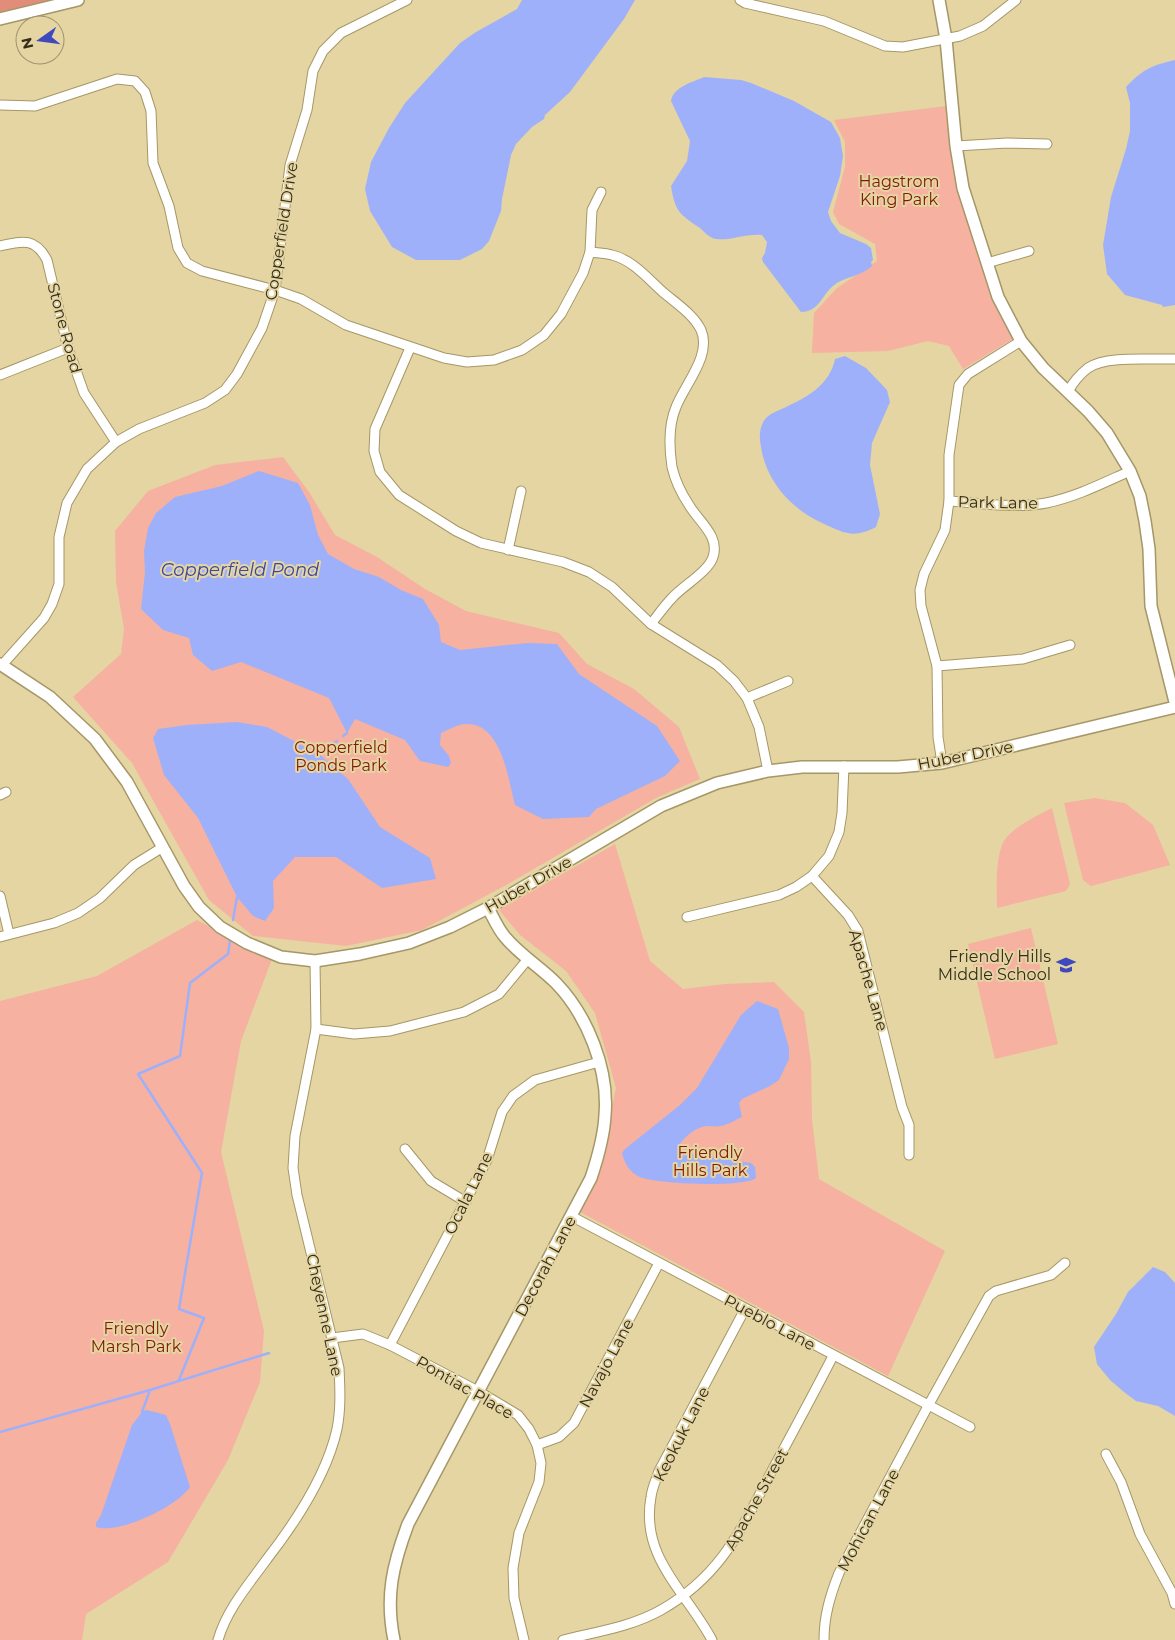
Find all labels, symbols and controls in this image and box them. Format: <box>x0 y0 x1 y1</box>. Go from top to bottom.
north arrow <box>15 15 65 65</box>
text: N <box>17 35 37 51</box>
street label: Copperfield Drive <box>261 161 302 302</box>
park label: Hagstrom King Park <box>859 172 939 209</box>
street label: Stone Road <box>43 281 86 375</box>
street label: Park Lane <box>958 492 1038 513</box>
water label: Copperfield Pond <box>161 559 320 581</box>
street label: Huber Drive <box>916 737 1014 774</box>
park label: Copperfield Ponds Park <box>294 738 388 775</box>
street label: Huber Drive <box>482 852 575 917</box>
street label: Apache Lane <box>845 927 892 1033</box>
place label: Friendly Hills Middle School <box>938 947 1051 984</box>
school or university icon: Friendly Hills Middle School <box>1055 954 1077 976</box>
park label: Friendly Hills Park <box>673 1143 748 1180</box>
street label: Ocala Lane <box>440 1149 497 1237</box>
street label: Decorah Lane <box>511 1213 580 1320</box>
street label: Cheyenne Lane <box>302 1252 347 1378</box>
street label: Pueblo Lane <box>721 1290 819 1354</box>
street label: Navajo Lane <box>575 1315 638 1411</box>
park label: Friendly Marsh Park <box>91 1319 182 1356</box>
street label: Pontiac Place <box>413 1352 517 1423</box>
street label: Keokuk Lane <box>649 1384 714 1485</box>
street label: Apache Street <box>721 1445 793 1554</box>
street label: Mohican Lane <box>833 1466 903 1575</box>

